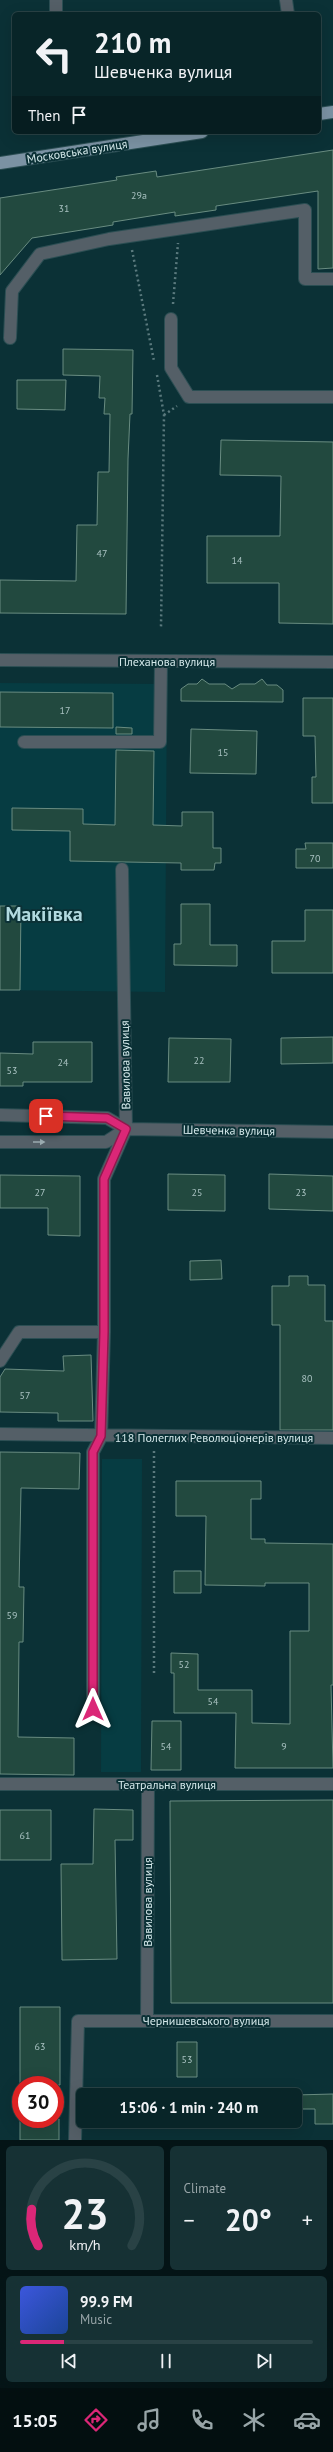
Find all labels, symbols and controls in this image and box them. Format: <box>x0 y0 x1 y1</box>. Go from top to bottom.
text: 210 m <box>94 24 171 61</box>
icon: left <box>28 28 80 80</box>
text: Шевченка вулиця <box>94 60 232 83</box>
icon: arrive <box>68 104 90 126</box>
text: Then <box>28 106 60 125</box>
street label: Московська вулиця <box>26 136 128 166</box>
house number: 29а <box>131 189 147 202</box>
house number: 31 <box>59 202 69 215</box>
house number: 47 <box>97 547 107 560</box>
house number: 14 <box>232 554 243 567</box>
street label: Плеханова вулиця <box>119 654 215 669</box>
house number: 17 <box>60 704 70 717</box>
house number: 15 <box>218 746 228 759</box>
house number: 70 <box>310 852 321 865</box>
district label: Макіївка <box>5 901 83 927</box>
street label: Вавилова вулиця <box>117 1020 133 1110</box>
house number: 22 <box>194 1054 204 1067</box>
house number: 24 <box>58 1056 69 1069</box>
house number: 53 <box>7 1064 17 1077</box>
pin <box>29 1099 63 1133</box>
icon: arrive <box>35 1105 57 1127</box>
street label: Шевченка вулиця <box>183 1122 275 1138</box>
one-way arrow <box>33 1139 46 1145</box>
house number: 27 <box>35 1186 45 1199</box>
house number: 25 <box>192 1186 202 1199</box>
house number: 23 <box>296 1186 306 1199</box>
house number: 80 <box>302 1372 313 1385</box>
house number: 57 <box>20 1389 30 1402</box>
street label: 118 Полеглих Революціонерів вулиця <box>115 1430 313 1445</box>
house number: 59 <box>7 1609 17 1622</box>
house number: 52 <box>179 1658 189 1671</box>
position arrow <box>72 1688 114 1730</box>
house number: 54 <box>208 1695 219 1708</box>
house number: 54 <box>161 1740 172 1753</box>
house number: 9 <box>281 1740 287 1753</box>
street label: Театральна вулиця <box>118 1777 216 1792</box>
house number: 61 <box>20 1829 30 1842</box>
street label: Вавилова вулиця <box>140 1857 155 1947</box>
street label: Чернишевського вулиця <box>143 2013 269 2028</box>
house number: 63 <box>35 2040 45 2053</box>
house number: 53 <box>182 2053 192 2066</box>
speed limit sign: 30 <box>12 2076 64 2128</box>
text: 15:06 · 1 min · 240 m <box>120 2098 258 2117</box>
text: Climate <box>184 2180 226 2197</box>
text: 23 <box>61 2187 108 2240</box>
text: 20° <box>225 2200 272 2239</box>
text: − <box>184 2206 195 2234</box>
text: + <box>302 2206 313 2234</box>
text: km/h <box>69 2235 100 2254</box>
text: 99.9 FM <box>80 2292 133 2311</box>
text: Music <box>80 2311 112 2328</box>
icon: previous <box>58 2350 80 2372</box>
icon: pause <box>155 2350 177 2372</box>
icon: next <box>253 2350 275 2372</box>
icon: directions <box>82 2406 110 2434</box>
icon: music <box>135 2406 163 2434</box>
icon: phone <box>188 2406 216 2434</box>
icon: climate <box>240 2406 268 2434</box>
icon: car <box>293 2406 321 2434</box>
text: 15:05 <box>12 2409 58 2432</box>

